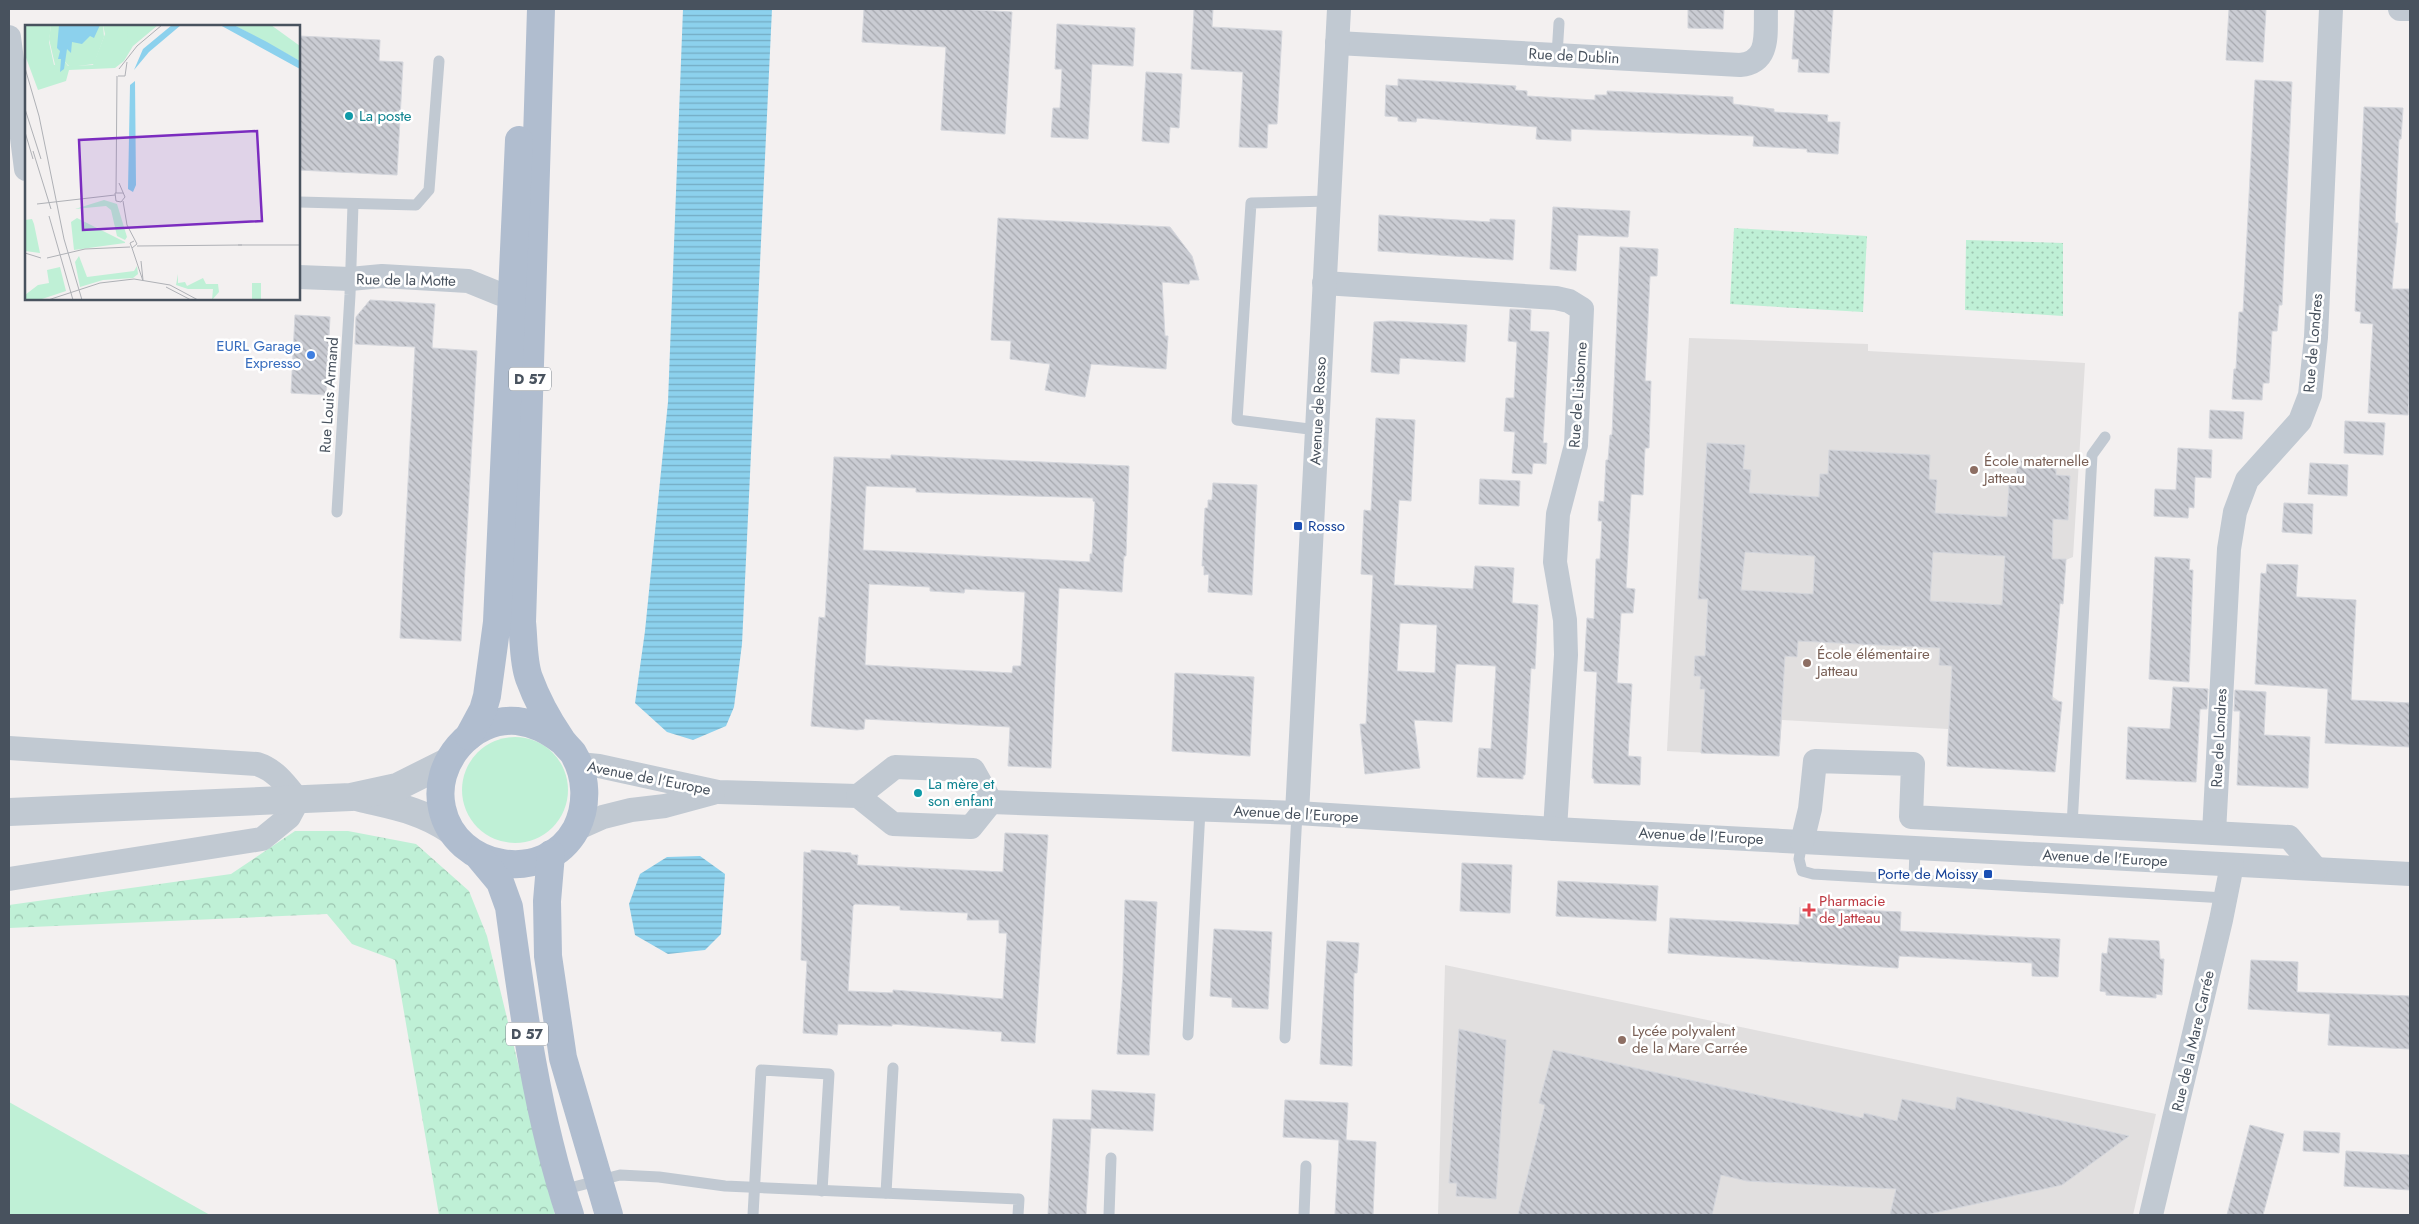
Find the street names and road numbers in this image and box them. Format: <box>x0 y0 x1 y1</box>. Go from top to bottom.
street label: Rue de Dublin <box>1528 43 1620 69</box>
street label: Rue de la Motte <box>356 268 456 292</box>
street label: Rue de Londres <box>2298 293 2328 393</box>
street label: Rue Louis Armand <box>314 336 344 454</box>
street label: Rue de Lisbonne <box>1563 341 1593 449</box>
street label: Avenue de Rosso <box>1304 356 1332 466</box>
road number: D 57 <box>509 368 551 390</box>
street label: Rue de Londres <box>2205 688 2233 788</box>
street label: Avenue de l'Europe <box>585 755 713 801</box>
street label: Avenue de l'Europe <box>1233 800 1359 828</box>
street label: Avenue de l'Europe <box>1638 822 1764 850</box>
street label: Avenue de l'Europe <box>2042 844 2168 872</box>
street label: Rue de la Mare Carrée <box>2166 968 2220 1114</box>
road number: D 57 <box>506 1022 548 1046</box>

